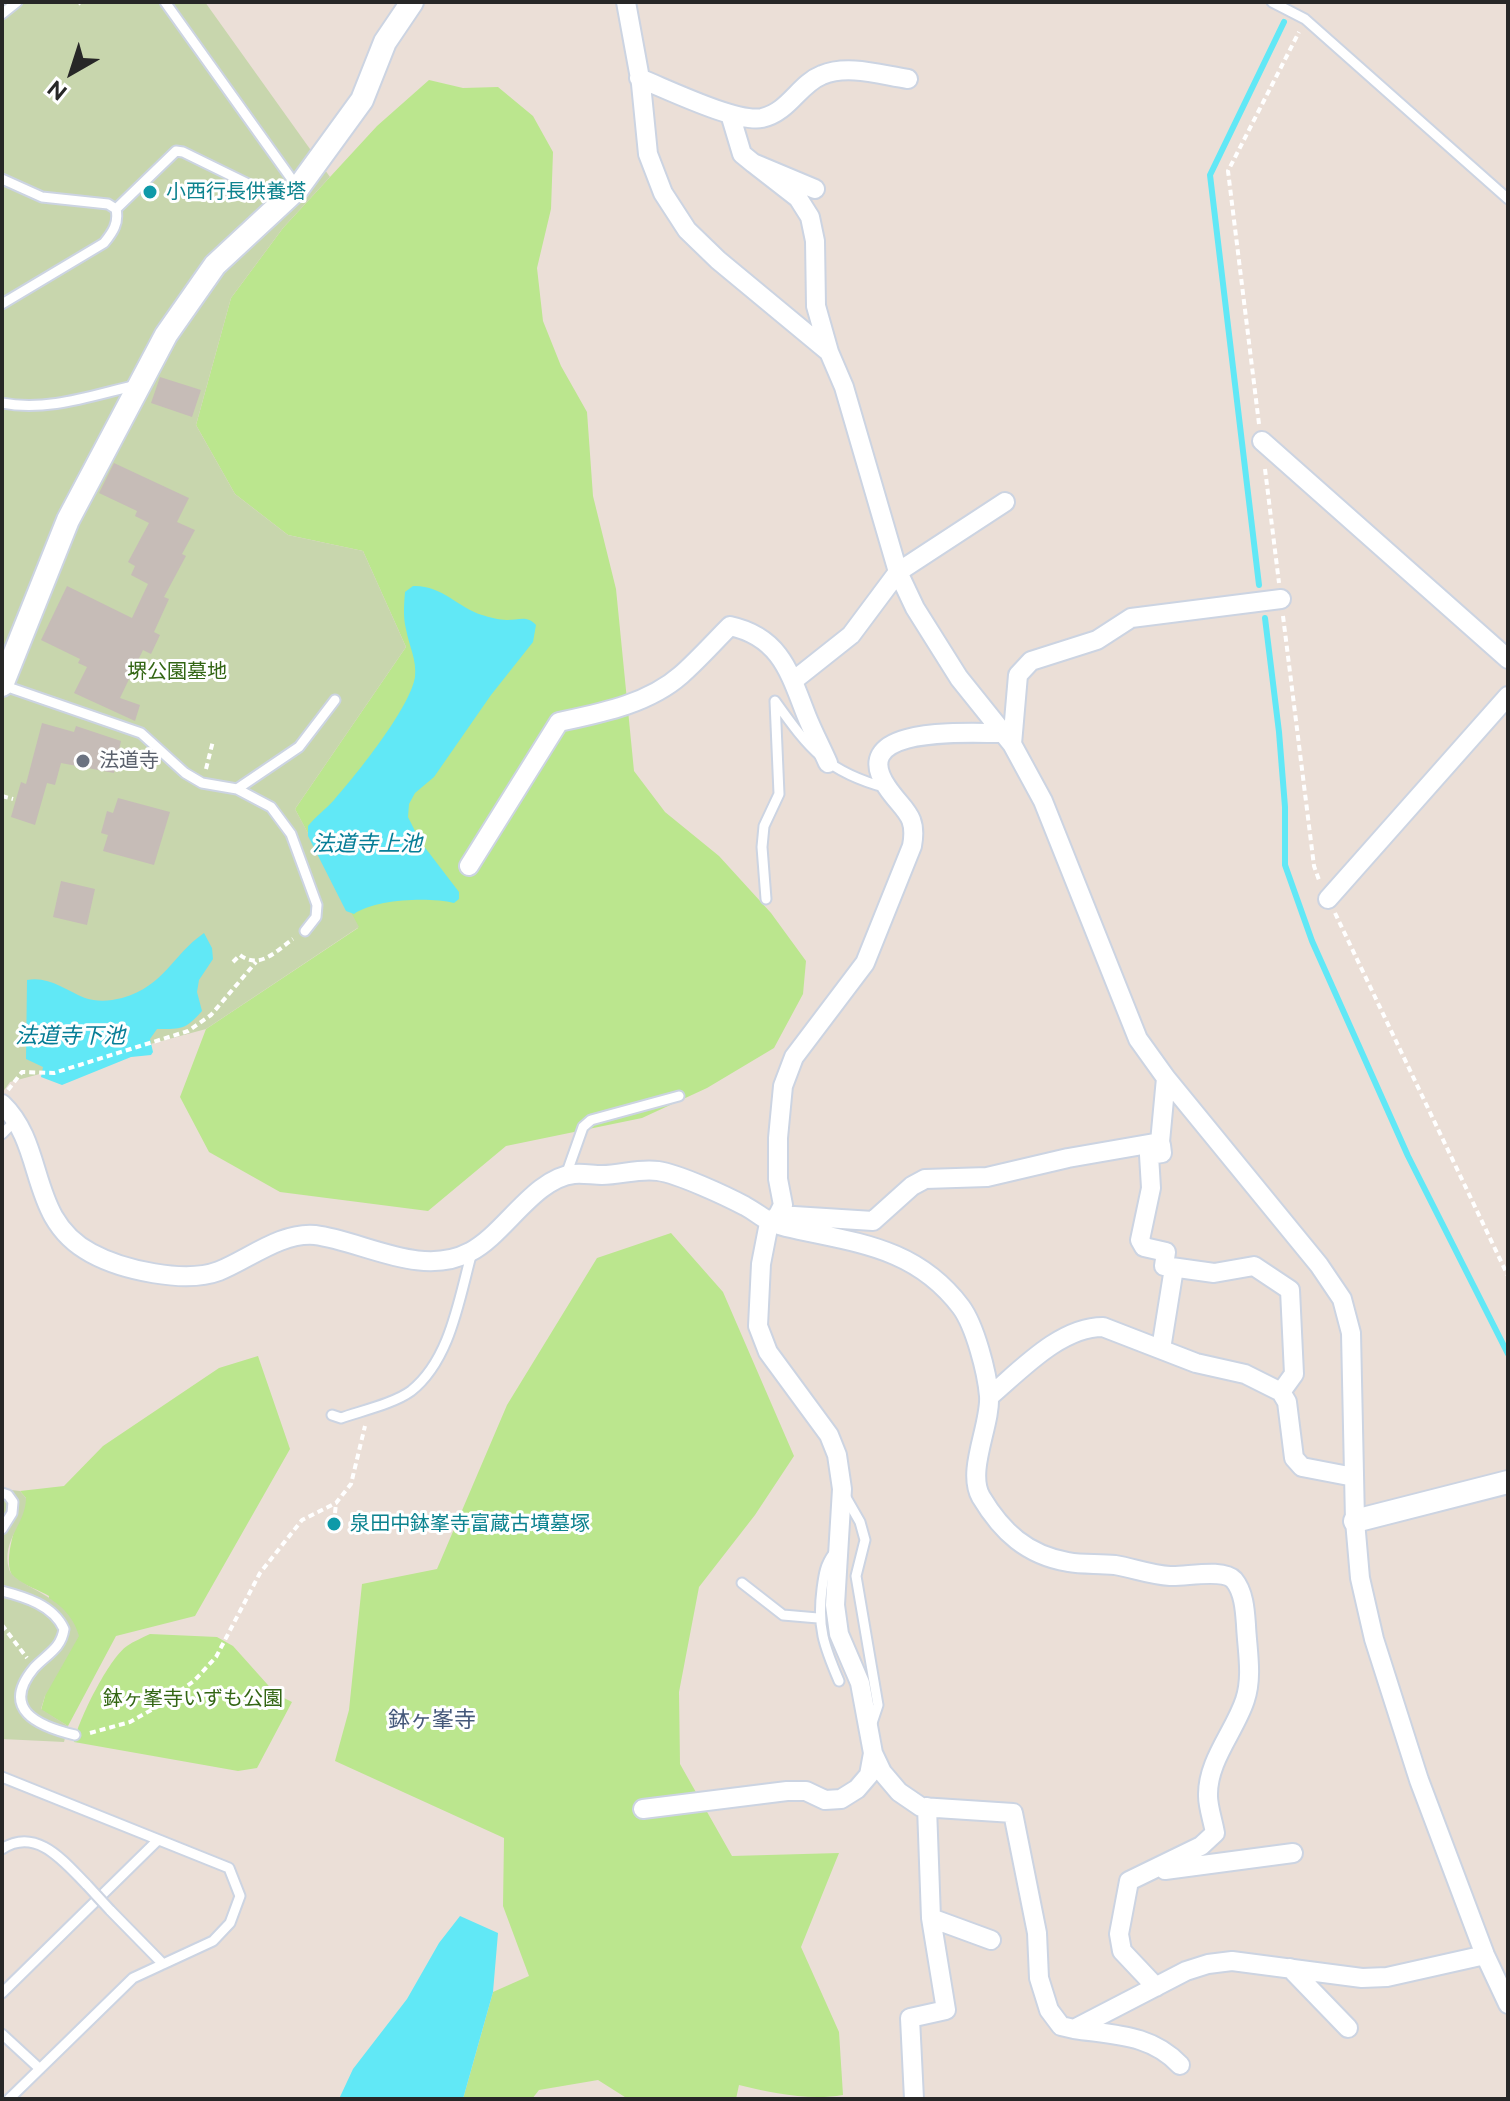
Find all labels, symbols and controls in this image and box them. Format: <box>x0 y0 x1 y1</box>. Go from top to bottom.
north arrow <box>32 32 112 112</box>
text: N <box>42 75 72 106</box>
place label: 小西行長供養塔 <box>166 180 306 204</box>
marker: 小西行長供養塔 <box>141 183 159 201</box>
park label: 堺公園墓地 <box>127 660 227 684</box>
place label: 法道寺 <box>99 749 159 773</box>
marker: 法道寺 <box>74 752 92 770</box>
water label: 法道寺上池 <box>312 831 422 857</box>
water label: 法道寺下池 <box>15 1023 125 1049</box>
place label: 泉田中鉢峯寺富蔵古墳墓塚 <box>350 1512 590 1536</box>
marker: 泉田中鉢峯寺富蔵古墳墓塚 <box>325 1515 343 1533</box>
park label: 鉢ヶ峯寺いずも公園 <box>103 1687 283 1711</box>
district label: 鉢ヶ峯寺 <box>388 1707 476 1733</box>

